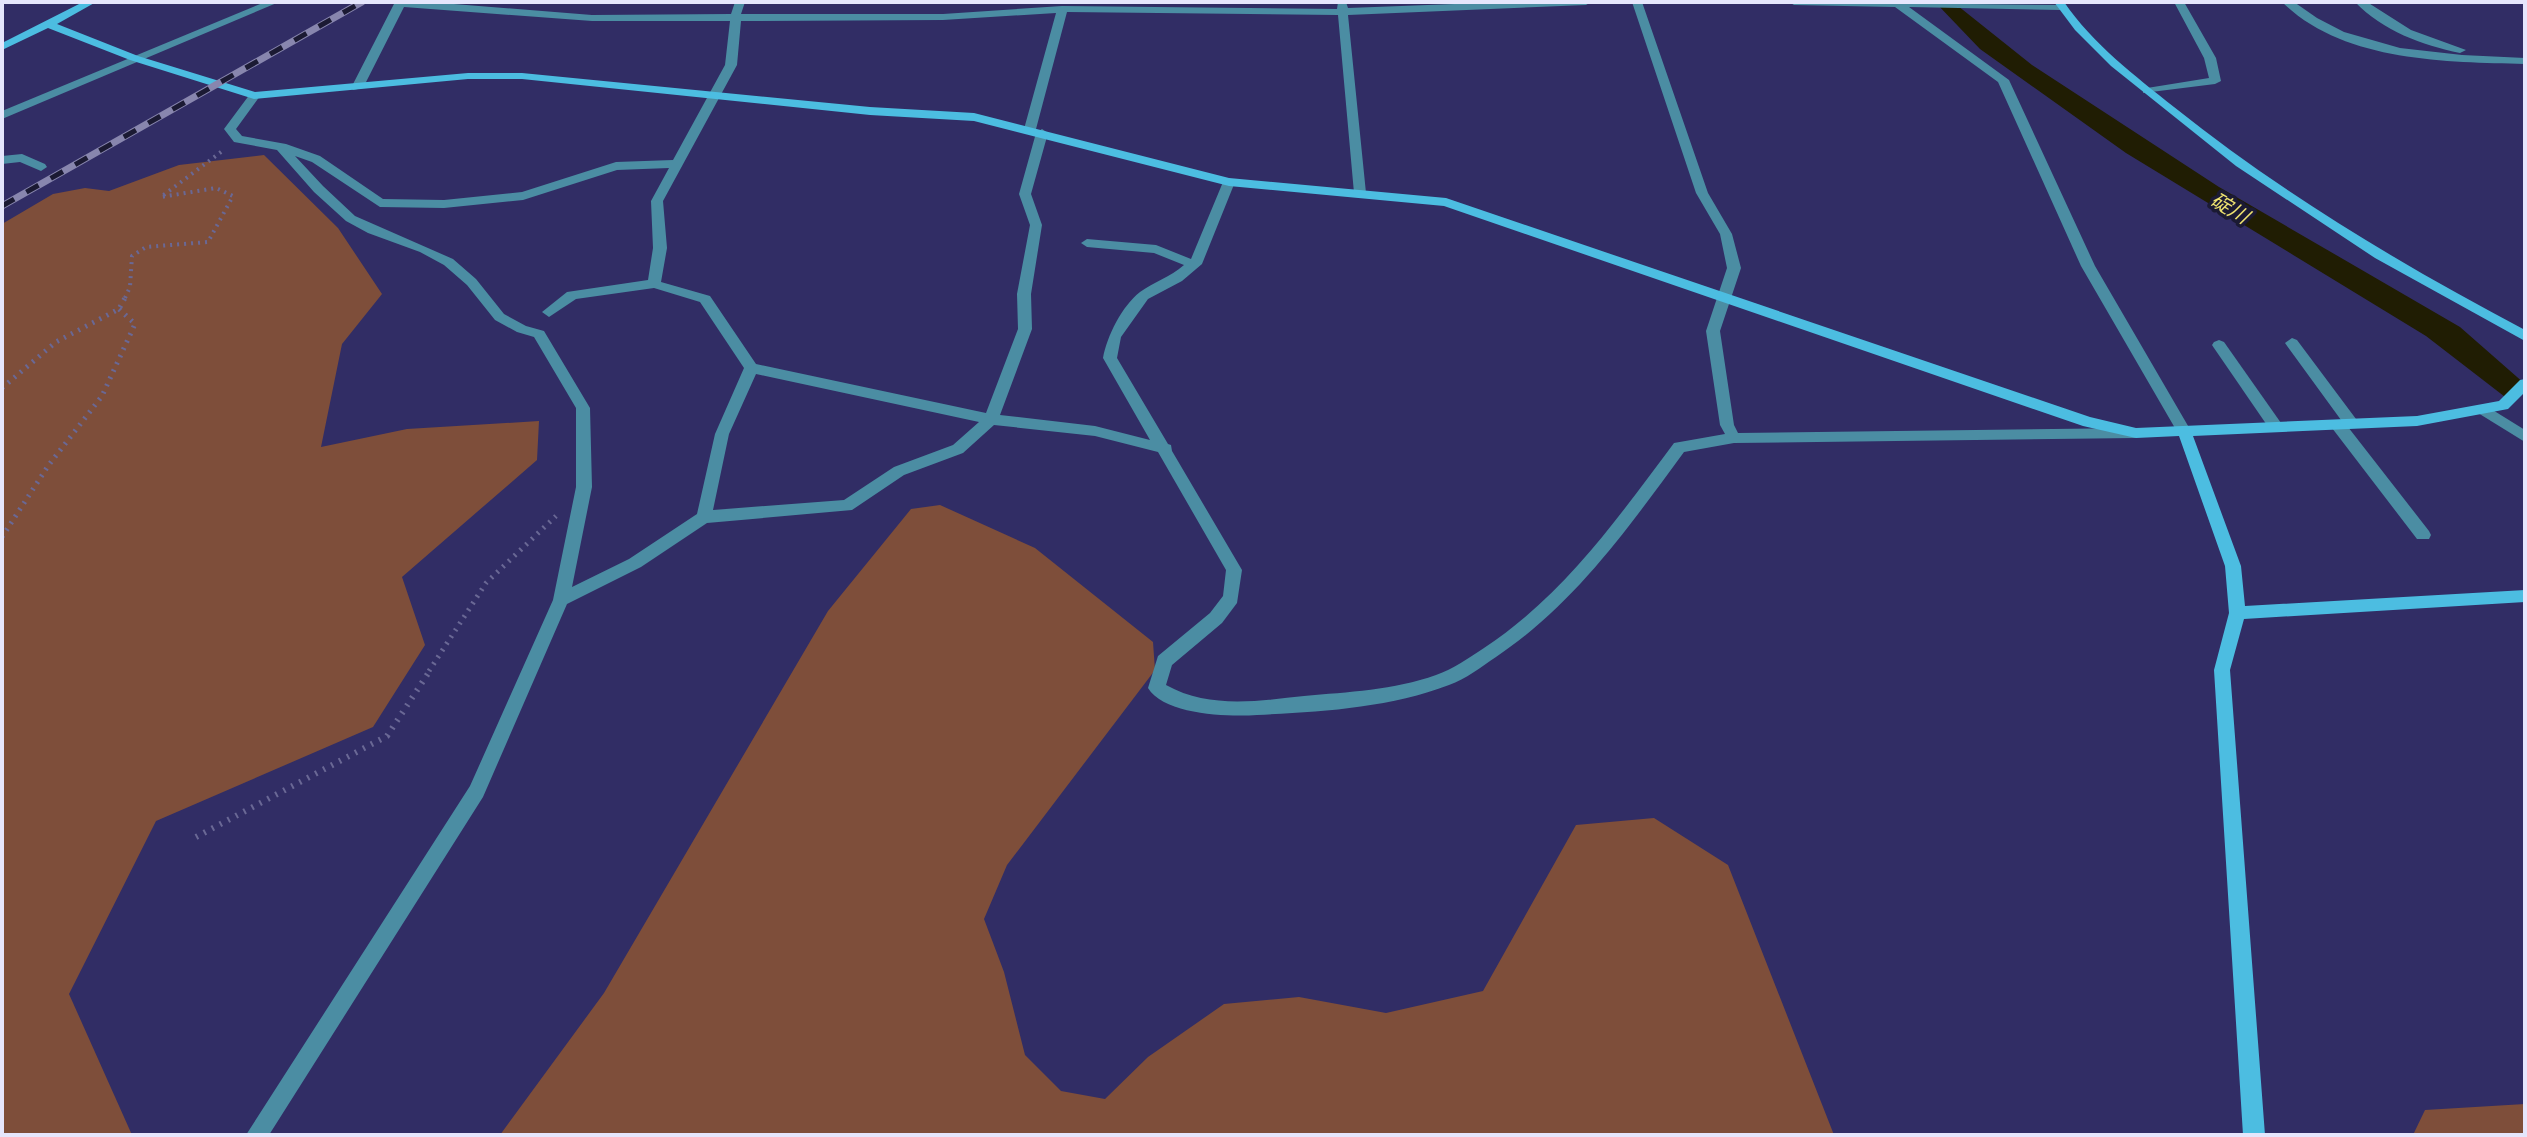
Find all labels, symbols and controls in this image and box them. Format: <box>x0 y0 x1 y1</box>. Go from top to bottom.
water label: 碇川 <box>2207 187 2256 230</box>

